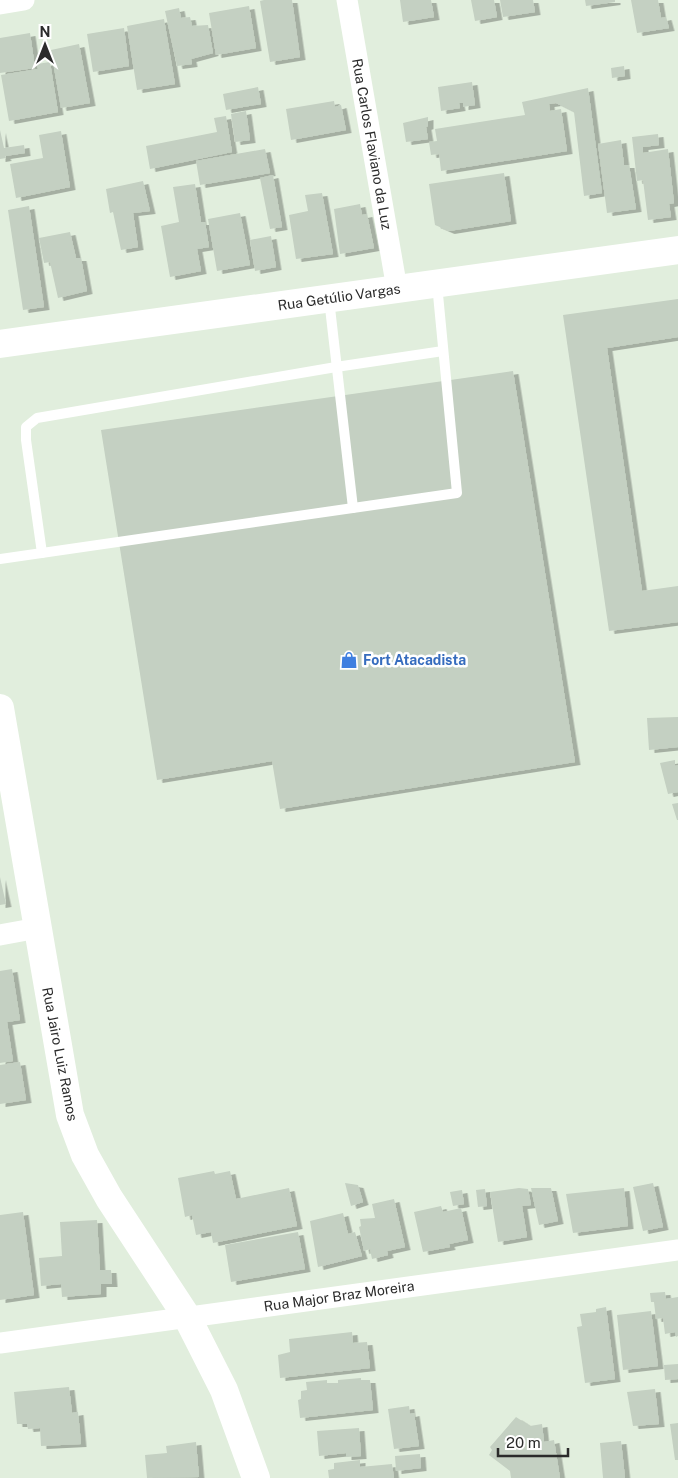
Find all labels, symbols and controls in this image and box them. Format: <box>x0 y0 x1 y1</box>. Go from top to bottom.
north arrow <box>20 20 70 70</box>
text: N <box>40 24 50 40</box>
street label: Rua Carlos Flaviano da Luz <box>349 57 395 231</box>
street label: Rua Getúlio Vargas <box>277 280 401 314</box>
shop icon: Fort Atacadista <box>339 650 359 670</box>
place label: Fort Atacadista <box>363 652 466 668</box>
street label: Rua Jairo Luiz Ramos <box>39 986 81 1122</box>
street label: Rua Major Braz Moreira <box>263 1278 415 1314</box>
scale bar <box>498 1426 568 1458</box>
text: 20 m <box>506 1434 541 1451</box>

